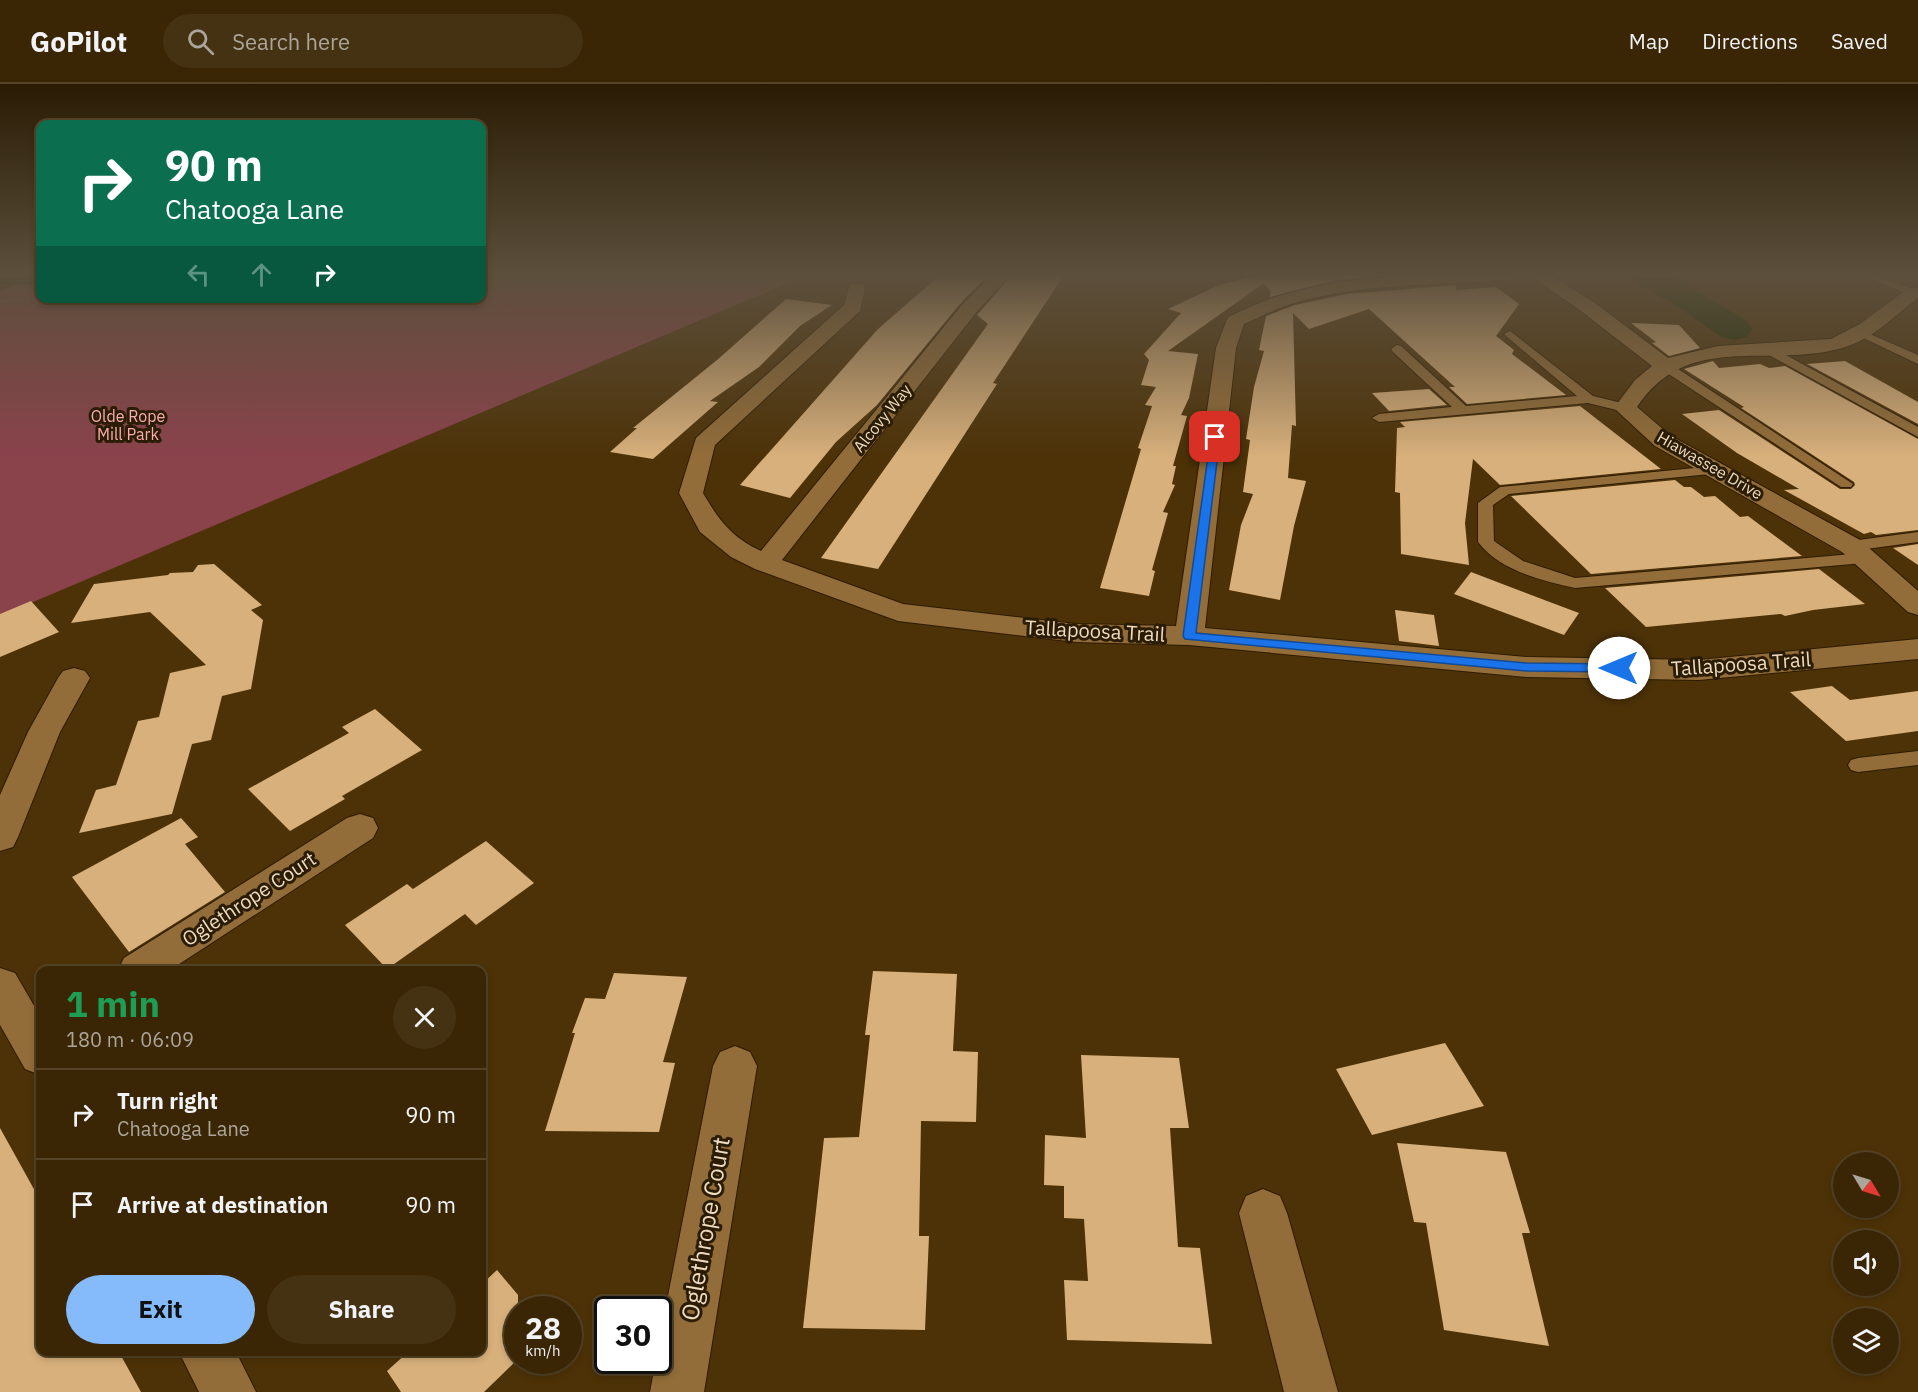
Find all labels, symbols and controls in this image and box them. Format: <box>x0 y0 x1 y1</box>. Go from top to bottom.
search box <box>163 14 583 68</box>
text: GoPilot <box>30 23 127 60</box>
icon: search <box>184 25 217 58</box>
text: Search here <box>232 27 350 56</box>
text: Map <box>1629 27 1669 55</box>
text: Directions <box>1702 27 1798 55</box>
text: Saved <box>1831 27 1888 55</box>
text: 90 m <box>165 138 263 193</box>
icon: right <box>66 144 144 222</box>
text: Chatooga Lane <box>165 191 344 226</box>
icon: left <box>182 258 215 291</box>
icon: ahead <box>245 258 278 291</box>
icon: right <box>308 258 341 291</box>
street label: Alcovy Way <box>849 380 915 456</box>
park label: Olde Rope Mill Park <box>91 406 165 444</box>
pin <box>1189 411 1240 462</box>
icon: arrive <box>1198 420 1231 453</box>
street label: Hiawassee Drive <box>1654 427 1766 503</box>
street label: Tallapoosa Trail <box>1024 613 1166 648</box>
position arrow <box>1587 636 1651 700</box>
street label: Tallapoosa Trail <box>1670 645 1812 682</box>
street label: Oglethrope Court <box>177 845 321 952</box>
text: 1 min <box>66 980 160 1027</box>
button: close <box>393 986 456 1049</box>
text: 180 m · 06:09 <box>66 1026 194 1053</box>
text: Turn right <box>117 1086 218 1115</box>
icon: right <box>66 1098 99 1131</box>
text: 90 m <box>405 1100 456 1129</box>
text: Chatooga Lane <box>117 1115 250 1142</box>
street label: Oglethrope Court <box>673 1135 737 1323</box>
north arrow <box>1833 1152 1899 1218</box>
map controls <box>1833 1152 1899 1374</box>
icon: arrive <box>66 1188 99 1221</box>
text: Arrive at destination <box>117 1190 328 1219</box>
text: 90 m <box>405 1190 456 1219</box>
button: sound <box>1833 1230 1899 1296</box>
button: Exit <box>66 1275 255 1344</box>
button: Share <box>267 1275 456 1344</box>
speed limit sign: 30 <box>594 1296 672 1374</box>
text: 28 <box>525 1308 561 1347</box>
button: layers <box>1833 1308 1899 1374</box>
text: km/h <box>525 1341 561 1360</box>

